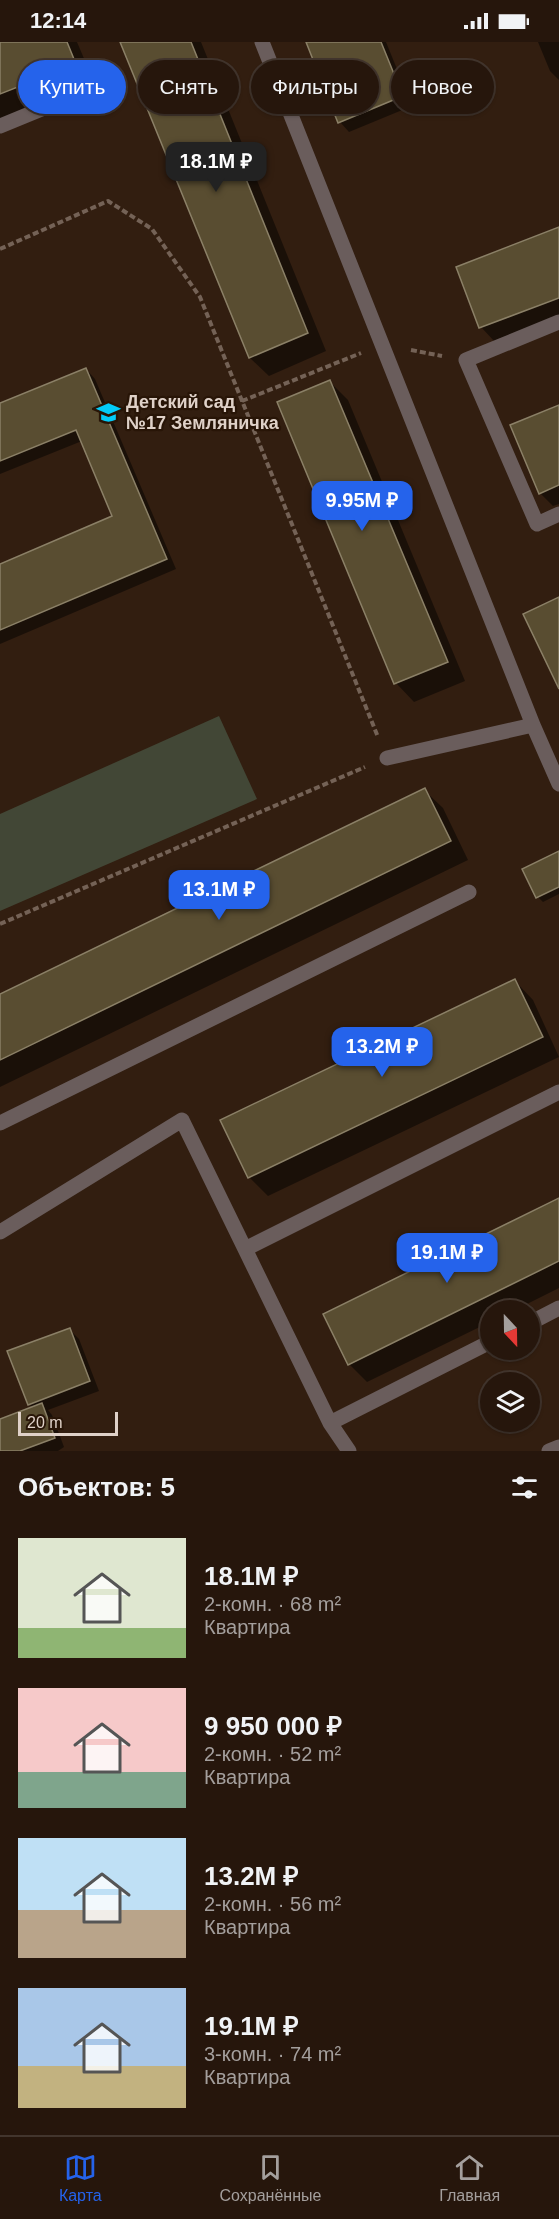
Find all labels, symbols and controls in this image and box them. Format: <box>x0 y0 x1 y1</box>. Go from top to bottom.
text: 12:14 <box>30 8 86 33</box>
chip: Купить <box>18 60 126 114</box>
chip: Снять <box>138 60 239 114</box>
chip: Фильтры <box>251 60 379 114</box>
chip: Новое <box>391 60 494 114</box>
pin: 18.1M ₽ <box>161 142 271 193</box>
text: 18.1M ₽ <box>180 150 252 172</box>
place label: Детский сад №17 Земляничка <box>126 392 280 433</box>
school or university icon: Детский сад №17 Земляничка <box>95 399 121 425</box>
pin: 9.95M ₽ <box>307 481 417 532</box>
text: 9.95M ₽ <box>326 489 398 511</box>
pin: 13.1M ₽ <box>164 870 274 921</box>
text: 13.1M ₽ <box>183 878 255 900</box>
pin: 13.2M ₽ <box>327 1027 437 1078</box>
text: 13.2M ₽ <box>346 1035 418 1057</box>
pin: 19.1M ₽ <box>392 1233 502 1284</box>
text: 19.1M ₽ <box>411 1241 483 1263</box>
north arrow <box>480 1300 540 1360</box>
map controls <box>480 1300 540 1432</box>
button: layers <box>480 1372 540 1432</box>
scale bar <box>18 1409 118 1436</box>
text: 20 m <box>27 1414 63 1431</box>
icon: filters <box>508 1471 541 1504</box>
text: Объектов: 5 <box>18 1472 175 1502</box>
text: 18.1M ₽ <box>204 1561 299 1591</box>
icon: home <box>66 1562 138 1634</box>
text: 2-комн. · 68 m² <box>204 1593 341 1615</box>
text: Квартира <box>204 1616 290 1638</box>
text: 9 950 000 ₽ <box>204 1711 342 1741</box>
icon: home <box>66 1712 138 1784</box>
text: 2-комн. · 52 m² <box>204 1743 341 1765</box>
text: Квартира <box>204 1766 290 1788</box>
text: 13.2M ₽ <box>204 1861 299 1891</box>
icon: home <box>66 1862 138 1934</box>
text: 2-комн. · 56 m² <box>204 1893 341 1915</box>
text: Квартира <box>204 1916 290 1938</box>
text: 19.1M ₽ <box>204 2011 299 2041</box>
icon: home <box>66 2012 138 2084</box>
text: 3-комн. · 74 m² <box>204 2043 341 2065</box>
text: Квартира <box>204 2066 290 2088</box>
tab: Карта <box>59 2151 102 2205</box>
tab: Сохранённые <box>220 2151 321 2205</box>
tab: Главная <box>439 2151 500 2205</box>

